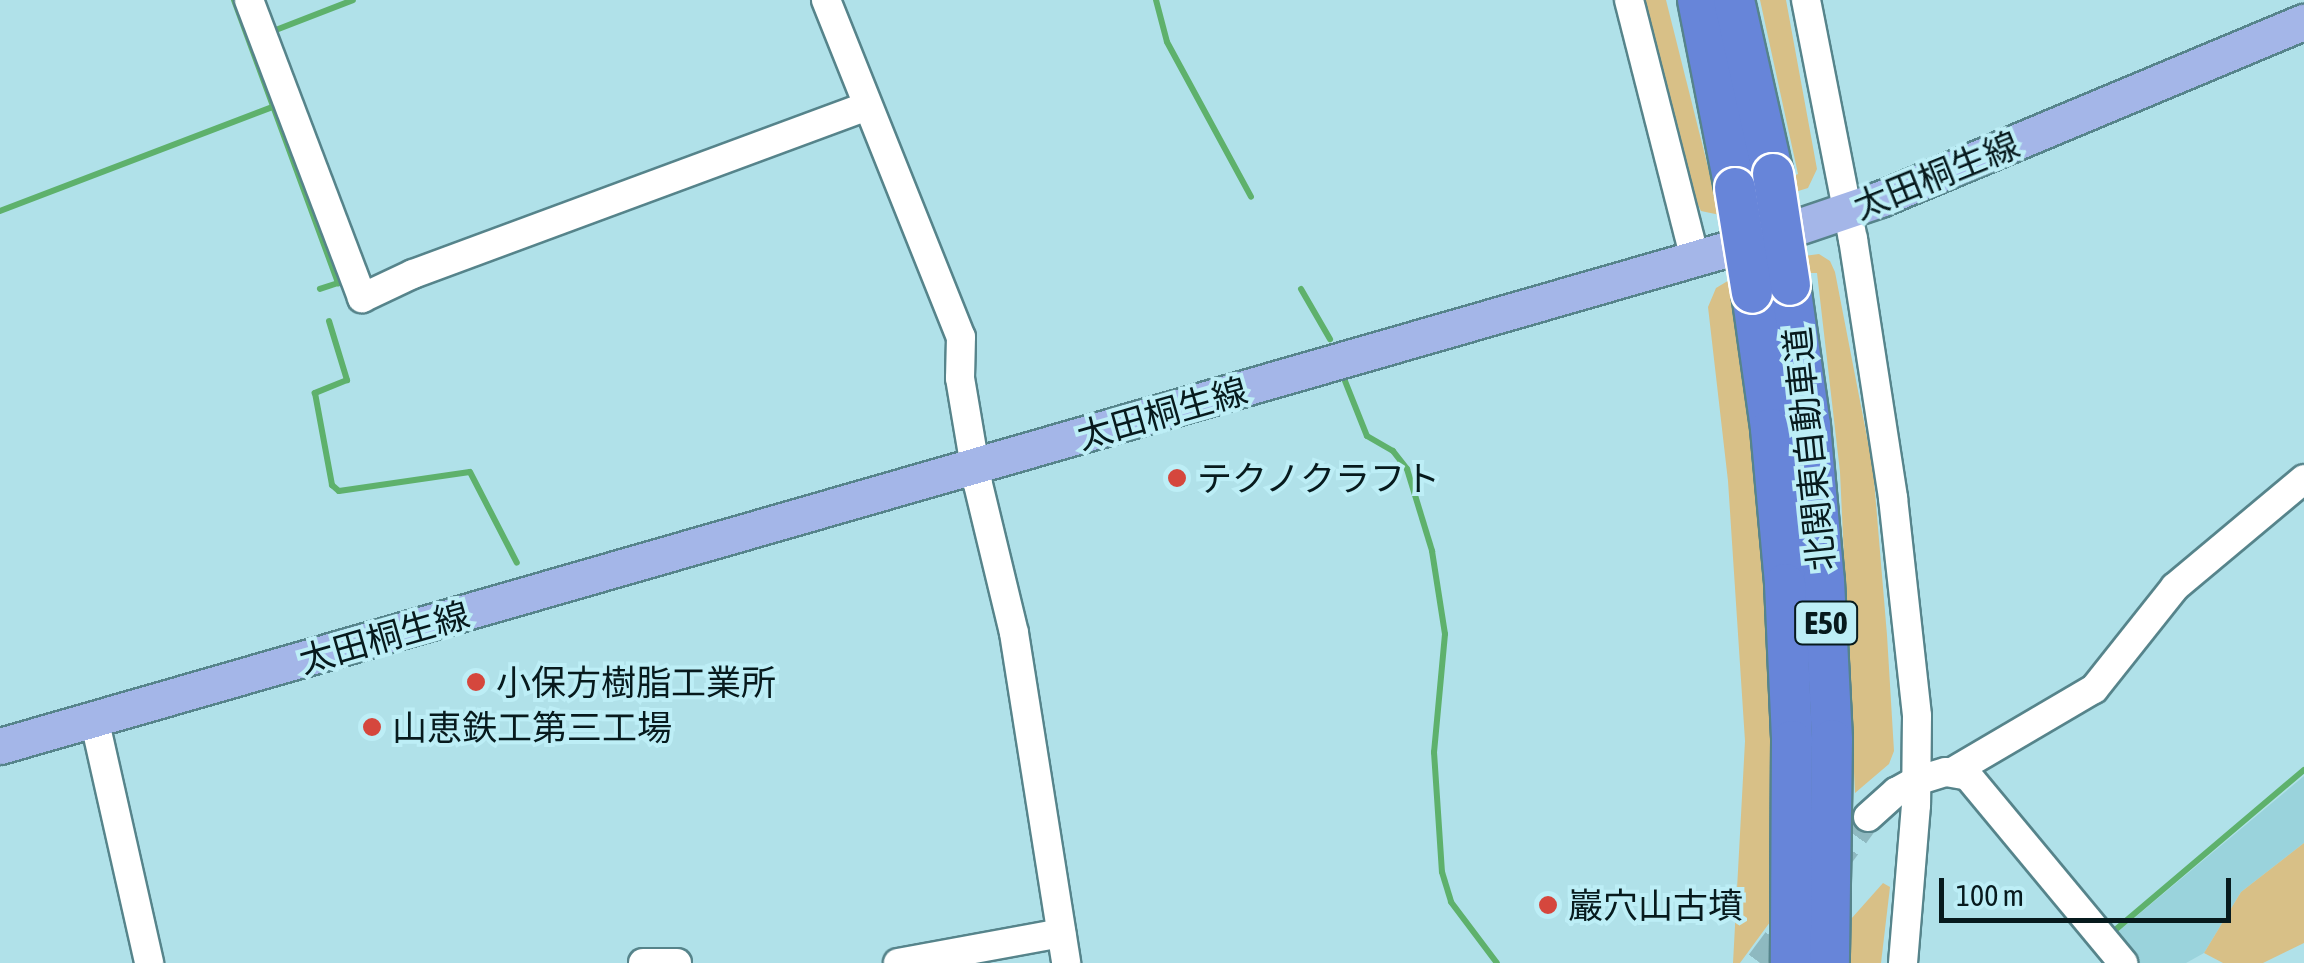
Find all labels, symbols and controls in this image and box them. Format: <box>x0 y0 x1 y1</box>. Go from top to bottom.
street label: 太田桐生線 <box>1847 123 2025 227</box>
street label: 北関東自動車道 <box>1775 325 1843 573</box>
street label: 太田桐生線 <box>1072 369 1252 457</box>
place label: テクノクラフト <box>1197 457 1442 499</box>
marker: テクノクラフト <box>1166 467 1188 489</box>
street label: 太田桐生線 <box>294 593 474 681</box>
road number: E50 <box>1794 596 1858 650</box>
place label: 小保方樹脂工業所 <box>496 661 776 703</box>
marker: 小保方樹脂工業所 <box>465 671 487 693</box>
place label: 山恵鉄工第三工場 <box>392 706 672 748</box>
marker: 山恵鉄工第三工場 <box>361 716 383 738</box>
scale bar <box>1944 858 2236 920</box>
text: 100 m <box>1956 878 2024 912</box>
place label: 巖穴山古墳 <box>1568 884 1743 926</box>
marker: 巖穴山古墳 <box>1537 894 1559 916</box>

